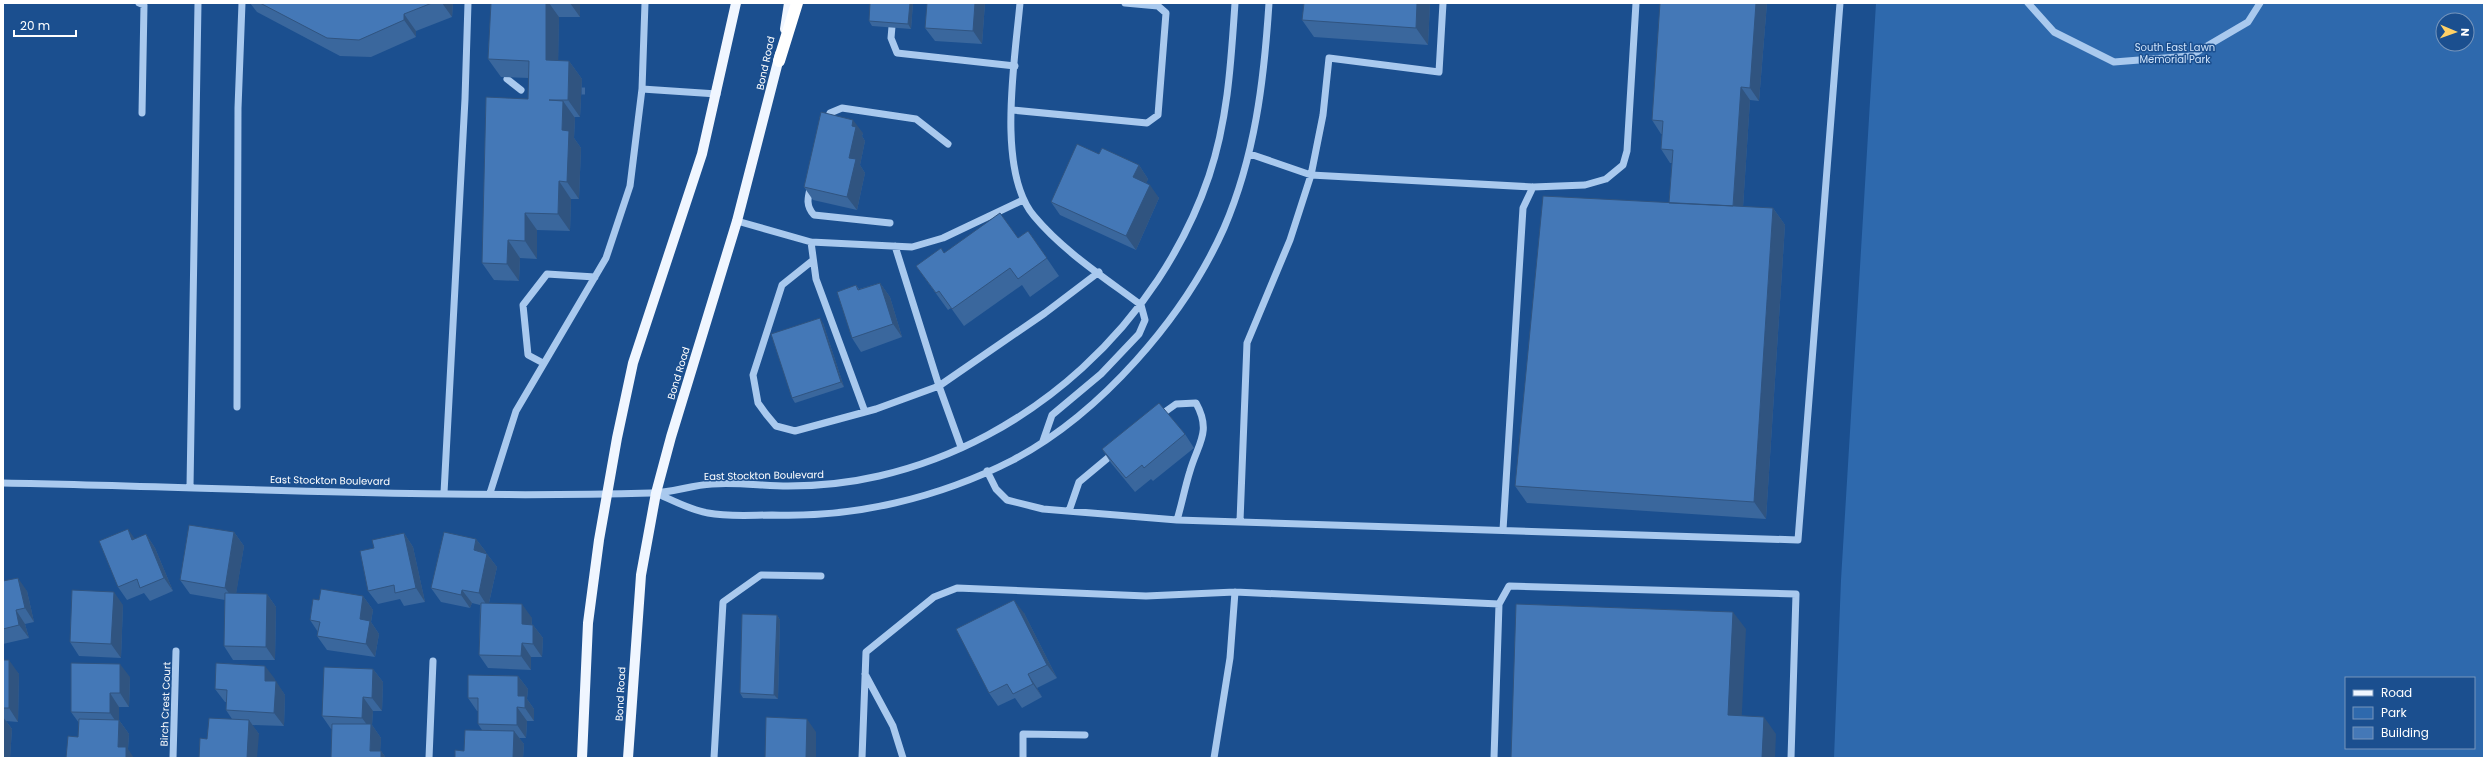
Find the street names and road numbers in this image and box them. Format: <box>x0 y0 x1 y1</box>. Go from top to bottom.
street label: Bond Road <box>753 35 778 91</box>
street label: Bond Road <box>663 345 694 401</box>
street label: East Stockton Boulevard <box>704 467 824 484</box>
street label: East Stockton Boulevard <box>270 472 390 489</box>
street label: Birch Crest Court <box>157 661 174 747</box>
street label: Bond Road <box>612 666 629 722</box>

